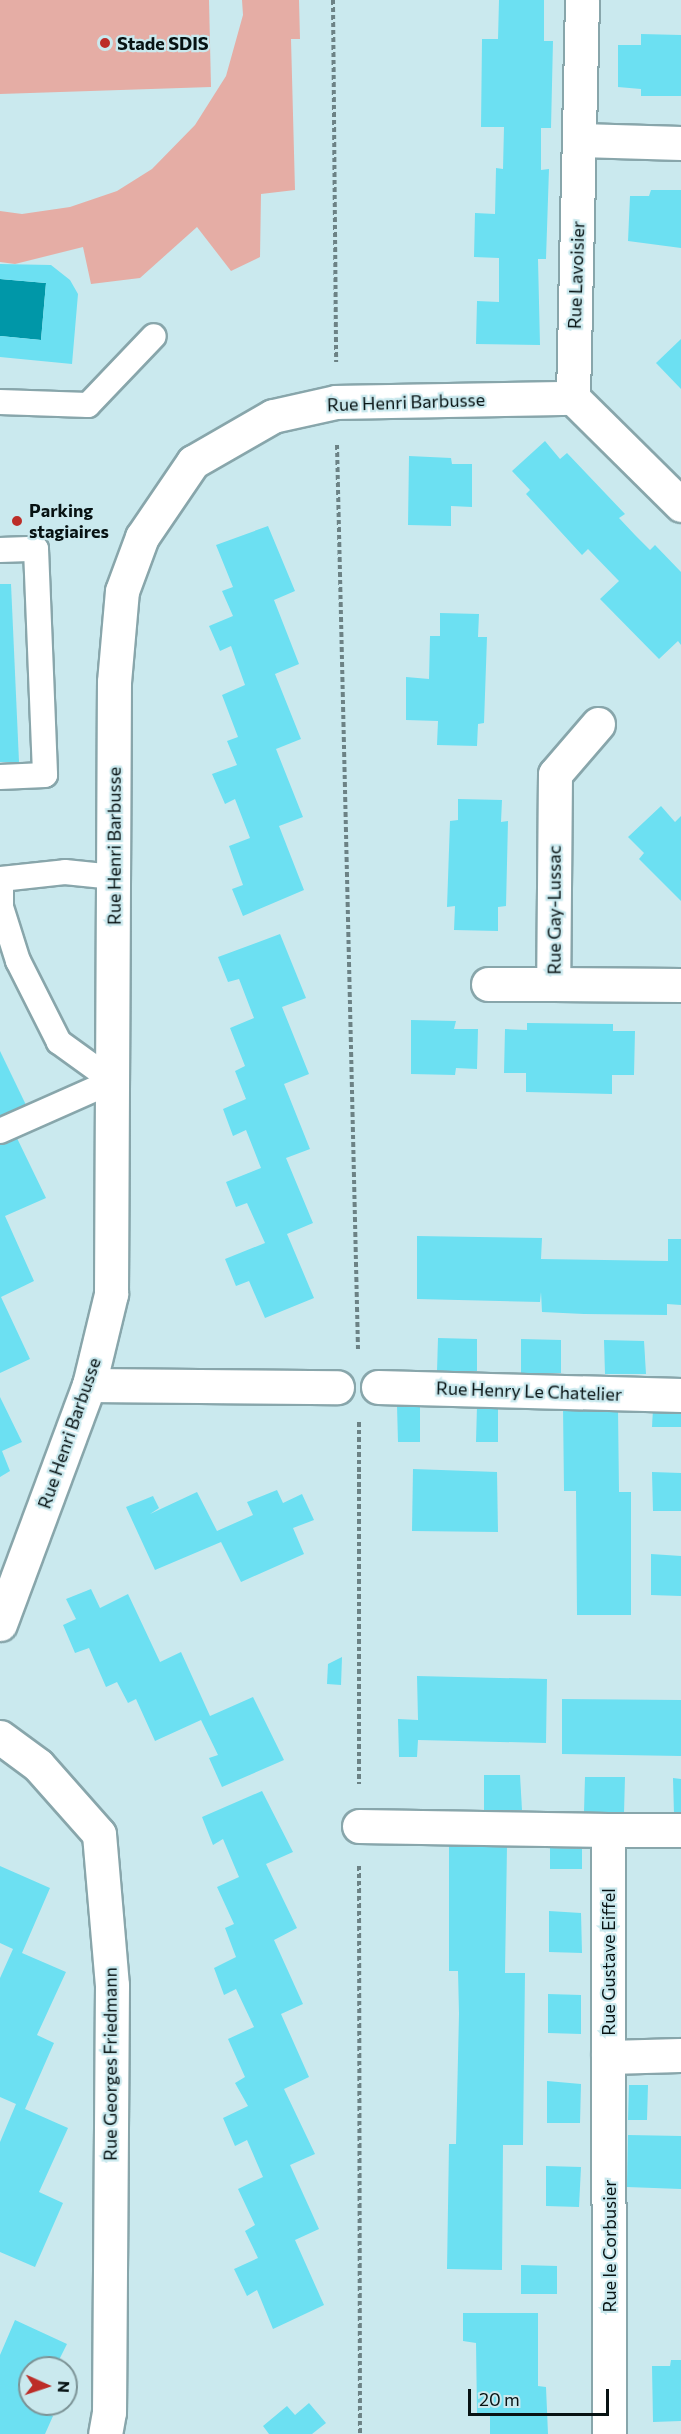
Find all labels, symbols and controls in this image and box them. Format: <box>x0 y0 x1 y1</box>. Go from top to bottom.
place label: Stade SDIS <box>117 32 209 54</box>
marker: Stade SDIS <box>98 36 112 50</box>
street label: Rue Lavoisier <box>563 221 589 329</box>
street label: Rue Henri Barbusse <box>327 388 485 416</box>
place label: Parking stagiaires <box>29 500 109 542</box>
marker: Parking stagiaires <box>10 514 24 528</box>
street label: Rue Henri Barbusse <box>103 767 125 925</box>
street label: Rue Gay-Lussac <box>543 845 565 975</box>
street label: Rue Henri Barbusse <box>33 1355 105 1511</box>
street label: Rue Henry Le Chatelier <box>436 1377 622 1405</box>
street label: Rue Gustave Eiffel <box>597 1888 619 2036</box>
street label: Rue Georges Friedmann <box>99 1967 121 2161</box>
street label: Rue le Corbusier <box>598 2180 620 2312</box>
north arrow <box>18 2356 78 2416</box>
scale bar <box>471 2377 612 2415</box>
text: N <box>55 2380 74 2393</box>
text: 20 m <box>479 2388 520 2410</box>

